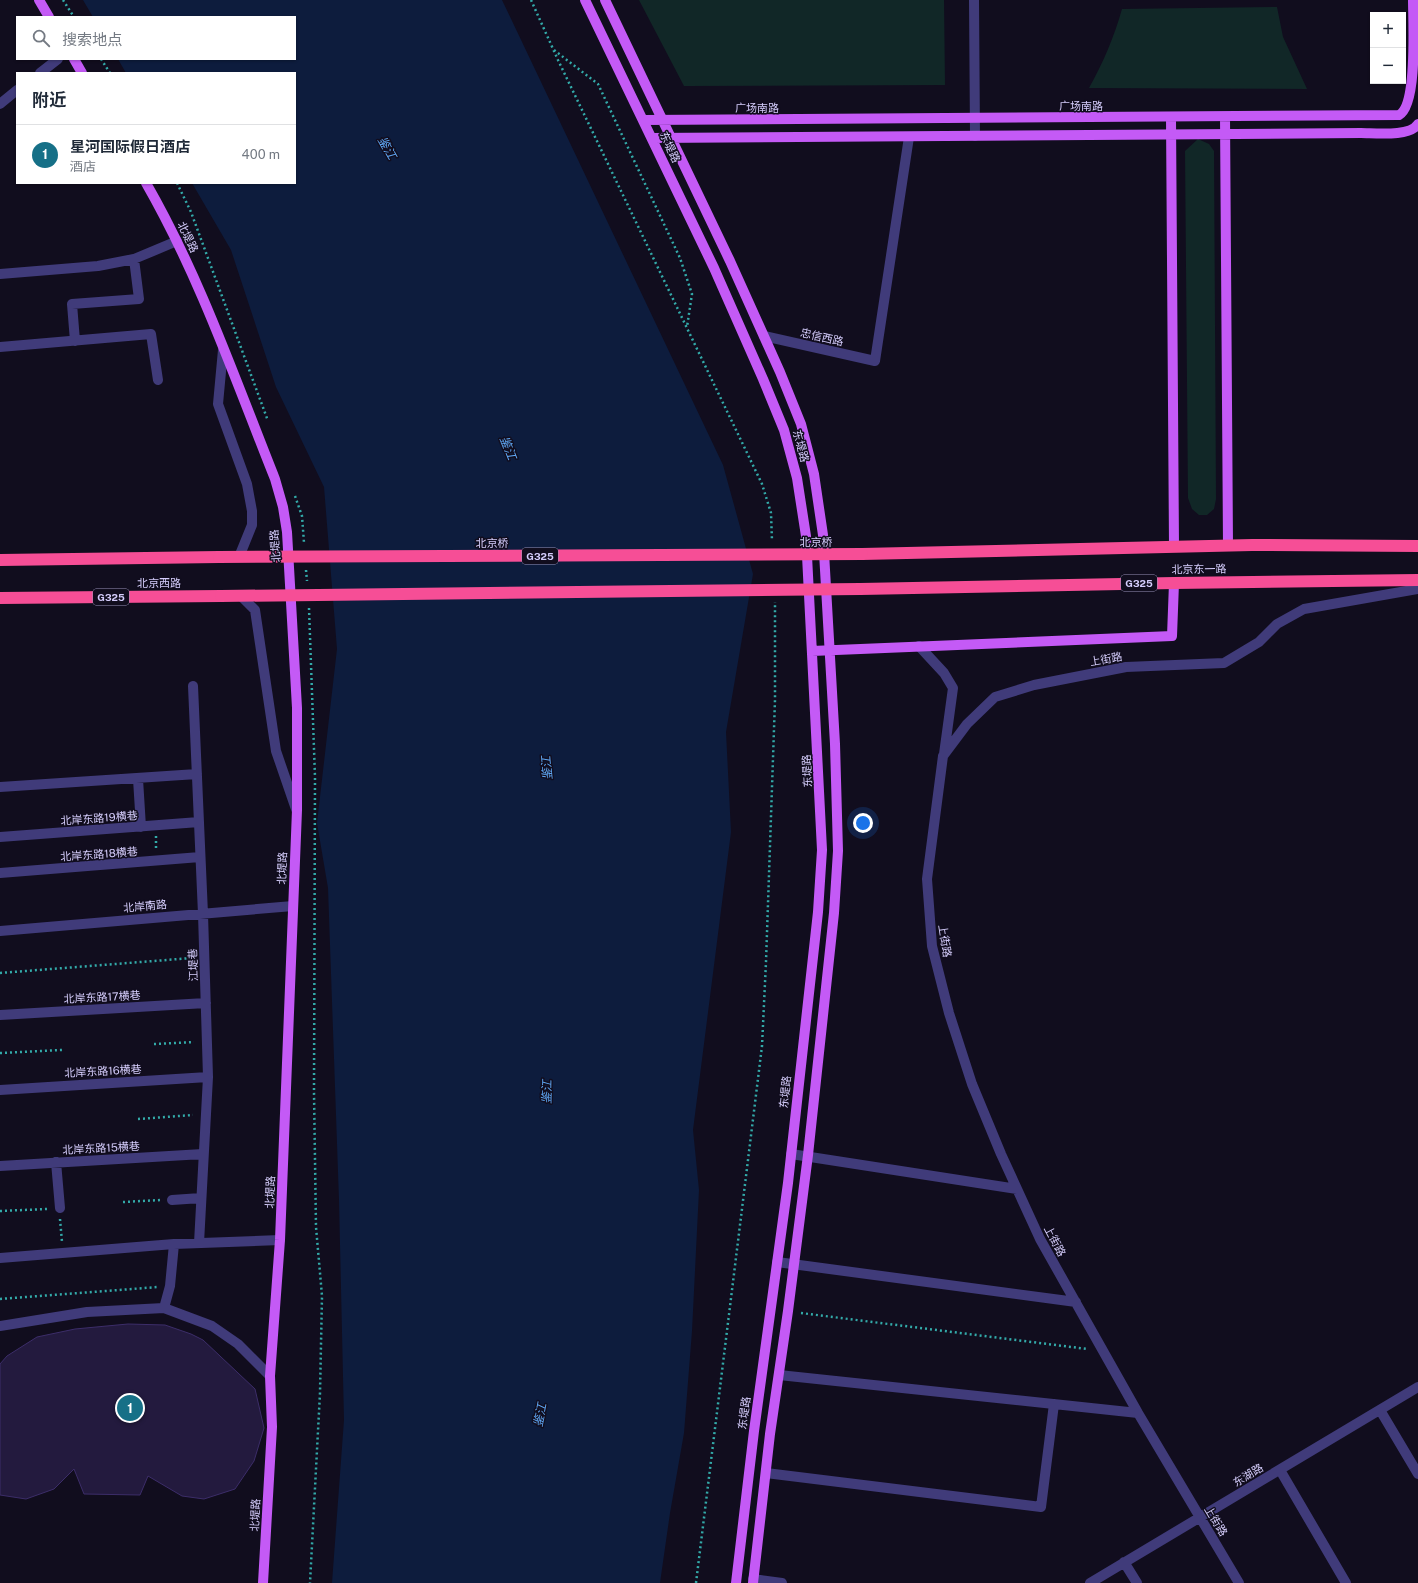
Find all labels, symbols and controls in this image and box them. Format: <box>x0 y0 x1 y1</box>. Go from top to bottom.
map controls <box>1370 12 1406 84</box>
button: + <box>1370 12 1406 48</box>
search box <box>16 16 296 60</box>
icon: search <box>30 27 52 49</box>
text: 搜索地点 <box>62 31 122 48</box>
button: − <box>1370 48 1406 84</box>
text: 附近 <box>32 90 66 110</box>
street label: 广场南路 <box>1059 100 1103 112</box>
street label: 广场南路 <box>735 102 779 114</box>
street label: 东堤路 <box>658 130 682 164</box>
water label: 鉴江 <box>375 134 400 164</box>
text: 星河国际假日酒店 <box>70 138 190 155</box>
text: 1 <box>42 147 48 162</box>
text: 400 m <box>242 147 280 162</box>
text: 酒店 <box>70 159 96 174</box>
street label: 北堤路 <box>175 220 201 254</box>
street label: 忠信西路 <box>799 326 845 348</box>
street label: 东堤路 <box>791 429 811 463</box>
water label: 鉴江 <box>497 434 520 464</box>
street label: 北堤路 <box>268 529 282 563</box>
street label: 北京桥 <box>800 536 833 548</box>
street label: 北京桥 <box>476 537 509 549</box>
road number: G325 <box>522 548 558 564</box>
street label: 北京东一路 <box>1171 563 1227 575</box>
road number: G325 <box>1121 575 1157 591</box>
street label: 北京西路 <box>137 577 181 589</box>
road number: G325 <box>93 589 129 605</box>
street label: 上街路 <box>1089 650 1123 668</box>
water label: 鉴江 <box>539 753 555 781</box>
street label: 东堤路 <box>800 754 814 788</box>
street label: 北岸东路19横巷 <box>60 809 138 827</box>
your location <box>853 813 873 833</box>
street label: 北岸东路18横巷 <box>60 845 138 863</box>
street label: 北堤路 <box>275 851 289 885</box>
street label: 北岸南路 <box>123 898 167 914</box>
street label: 上街路 <box>936 924 954 958</box>
street label: 江堤巷 <box>186 948 200 982</box>
street label: 北岸东路17横巷 <box>63 989 141 1005</box>
street label: 北岸东路16横巷 <box>64 1063 142 1079</box>
street label: 东堤路 <box>777 1075 793 1109</box>
water label: 鉴江 <box>540 1078 554 1104</box>
street label: 北岸东路15横巷 <box>62 1140 140 1156</box>
street label: 北堤路 <box>263 1175 277 1209</box>
street label: 上街路 <box>1042 1224 1068 1258</box>
pin: 1 <box>117 1393 143 1423</box>
street label: 东堤路 <box>736 1396 752 1430</box>
water label: 鉴江 <box>531 1400 550 1428</box>
street label: 东湖路 <box>1231 1461 1265 1489</box>
street label: 北堤路 <box>248 1498 262 1532</box>
street label: 上街路 <box>1202 1504 1230 1538</box>

